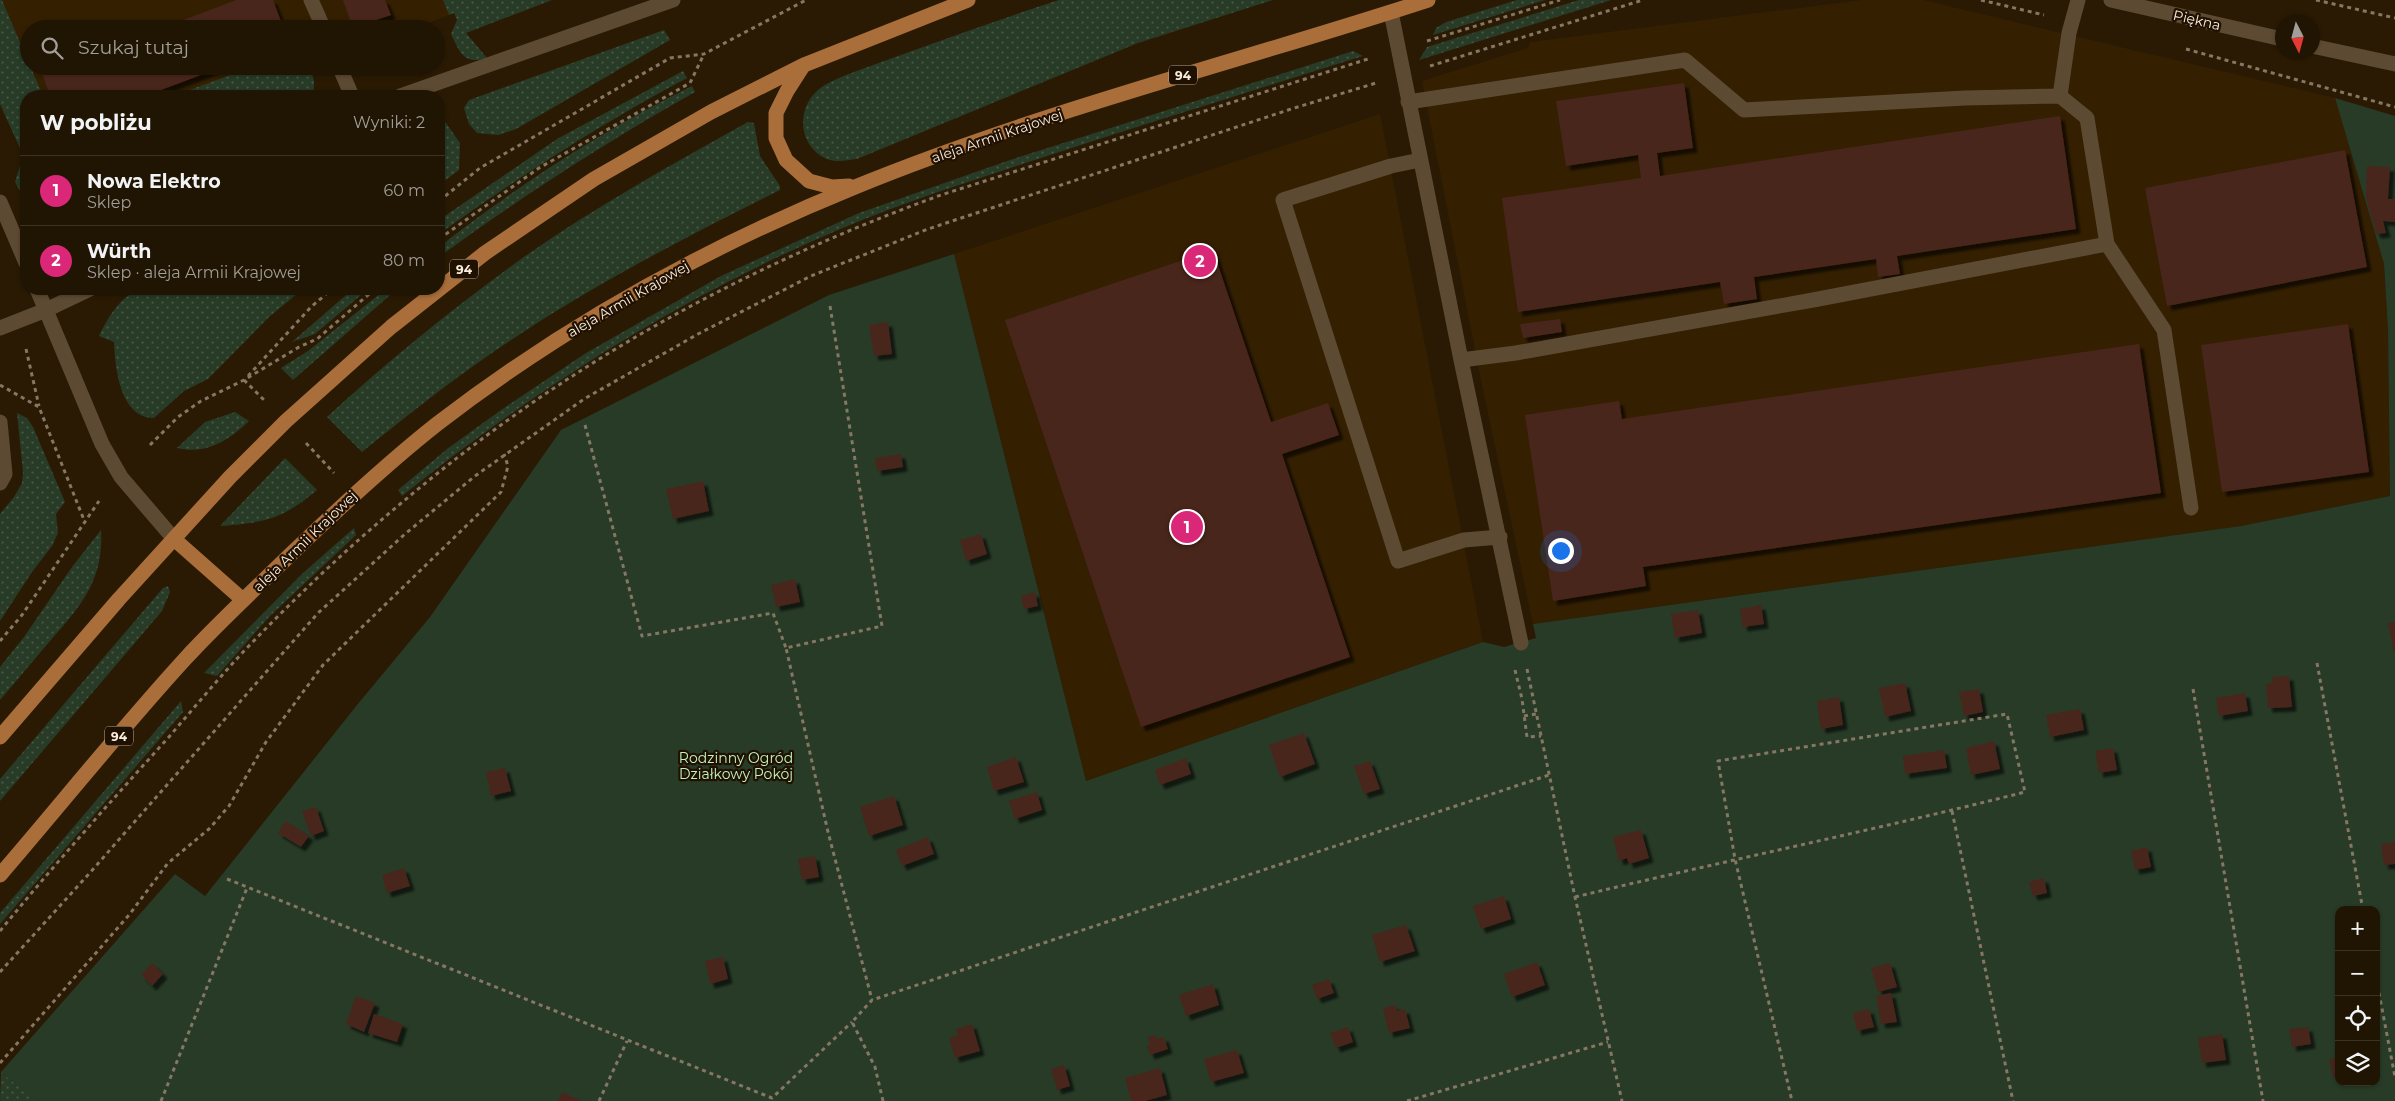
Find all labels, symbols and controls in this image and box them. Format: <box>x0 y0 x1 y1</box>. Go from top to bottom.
street label: Piękna <box>2171 6 2223 34</box>
north arrow <box>2275 15 2320 60</box>
search box <box>20 20 445 75</box>
icon: search <box>38 34 66 62</box>
text: Szukaj tutaj <box>78 36 189 59</box>
road number: 94 <box>1169 66 1197 84</box>
street label: aleja Armii Krajowej <box>929 105 1065 167</box>
text: W pobliżu <box>40 110 152 135</box>
text: Wyniki: 2 <box>353 113 425 132</box>
text: Nowa Elektro <box>87 170 221 193</box>
text: 1 <box>53 181 59 200</box>
text: 60 m <box>383 181 425 200</box>
text: Sklep <box>87 193 131 212</box>
text: Würth <box>87 240 151 263</box>
pin: 2 <box>1184 242 1216 280</box>
text: 2 <box>51 251 61 270</box>
text: 80 m <box>383 251 425 270</box>
street label: aleja Armii Krajowej <box>564 257 692 341</box>
road number: 94 <box>450 260 478 278</box>
text: Sklep · aleja Armii Krajowej <box>87 263 301 282</box>
street label: aleja Armii Krajowej <box>249 487 361 595</box>
pin: 1 <box>1171 508 1203 546</box>
your location <box>1548 538 1574 564</box>
road number: 94 <box>105 726 133 746</box>
park label: Rodzinny Ogród Działkowy Pokój <box>679 749 793 783</box>
map controls <box>2335 906 2380 1086</box>
button: + <box>2335 906 2380 951</box>
button: − <box>2335 951 2380 996</box>
button: locate <box>2335 996 2380 1041</box>
button: layers <box>2335 1041 2380 1086</box>

